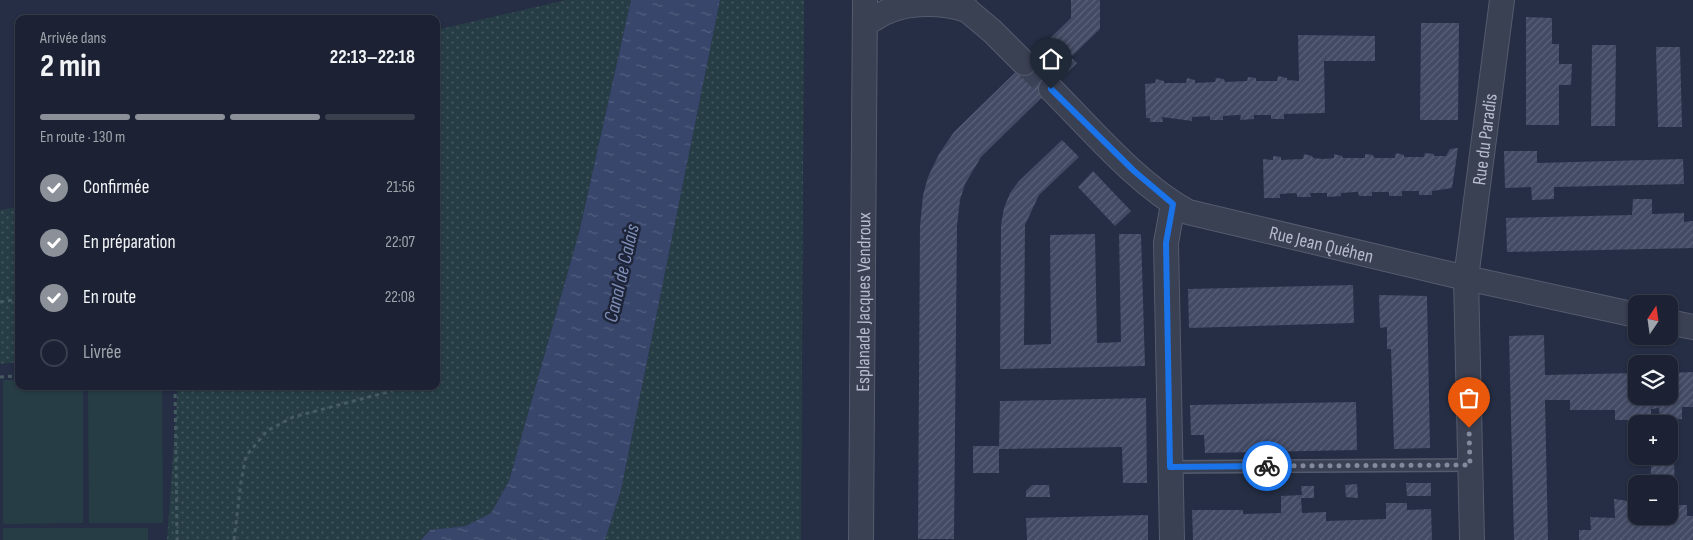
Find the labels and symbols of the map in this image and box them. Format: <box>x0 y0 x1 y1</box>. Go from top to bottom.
pin <box>1030 38 1072 89</box>
street label: Rue du Paradis <box>1468 92 1503 187</box>
street label: Esplanade Jacques Vendroux <box>852 212 876 392</box>
water label: Canal de Calais <box>599 222 645 324</box>
street label: Rue Jean Quéhen <box>1267 222 1376 269</box>
north arrow <box>1628 295 1678 345</box>
pin <box>1448 377 1490 428</box>
courier <box>1242 441 1292 491</box>

